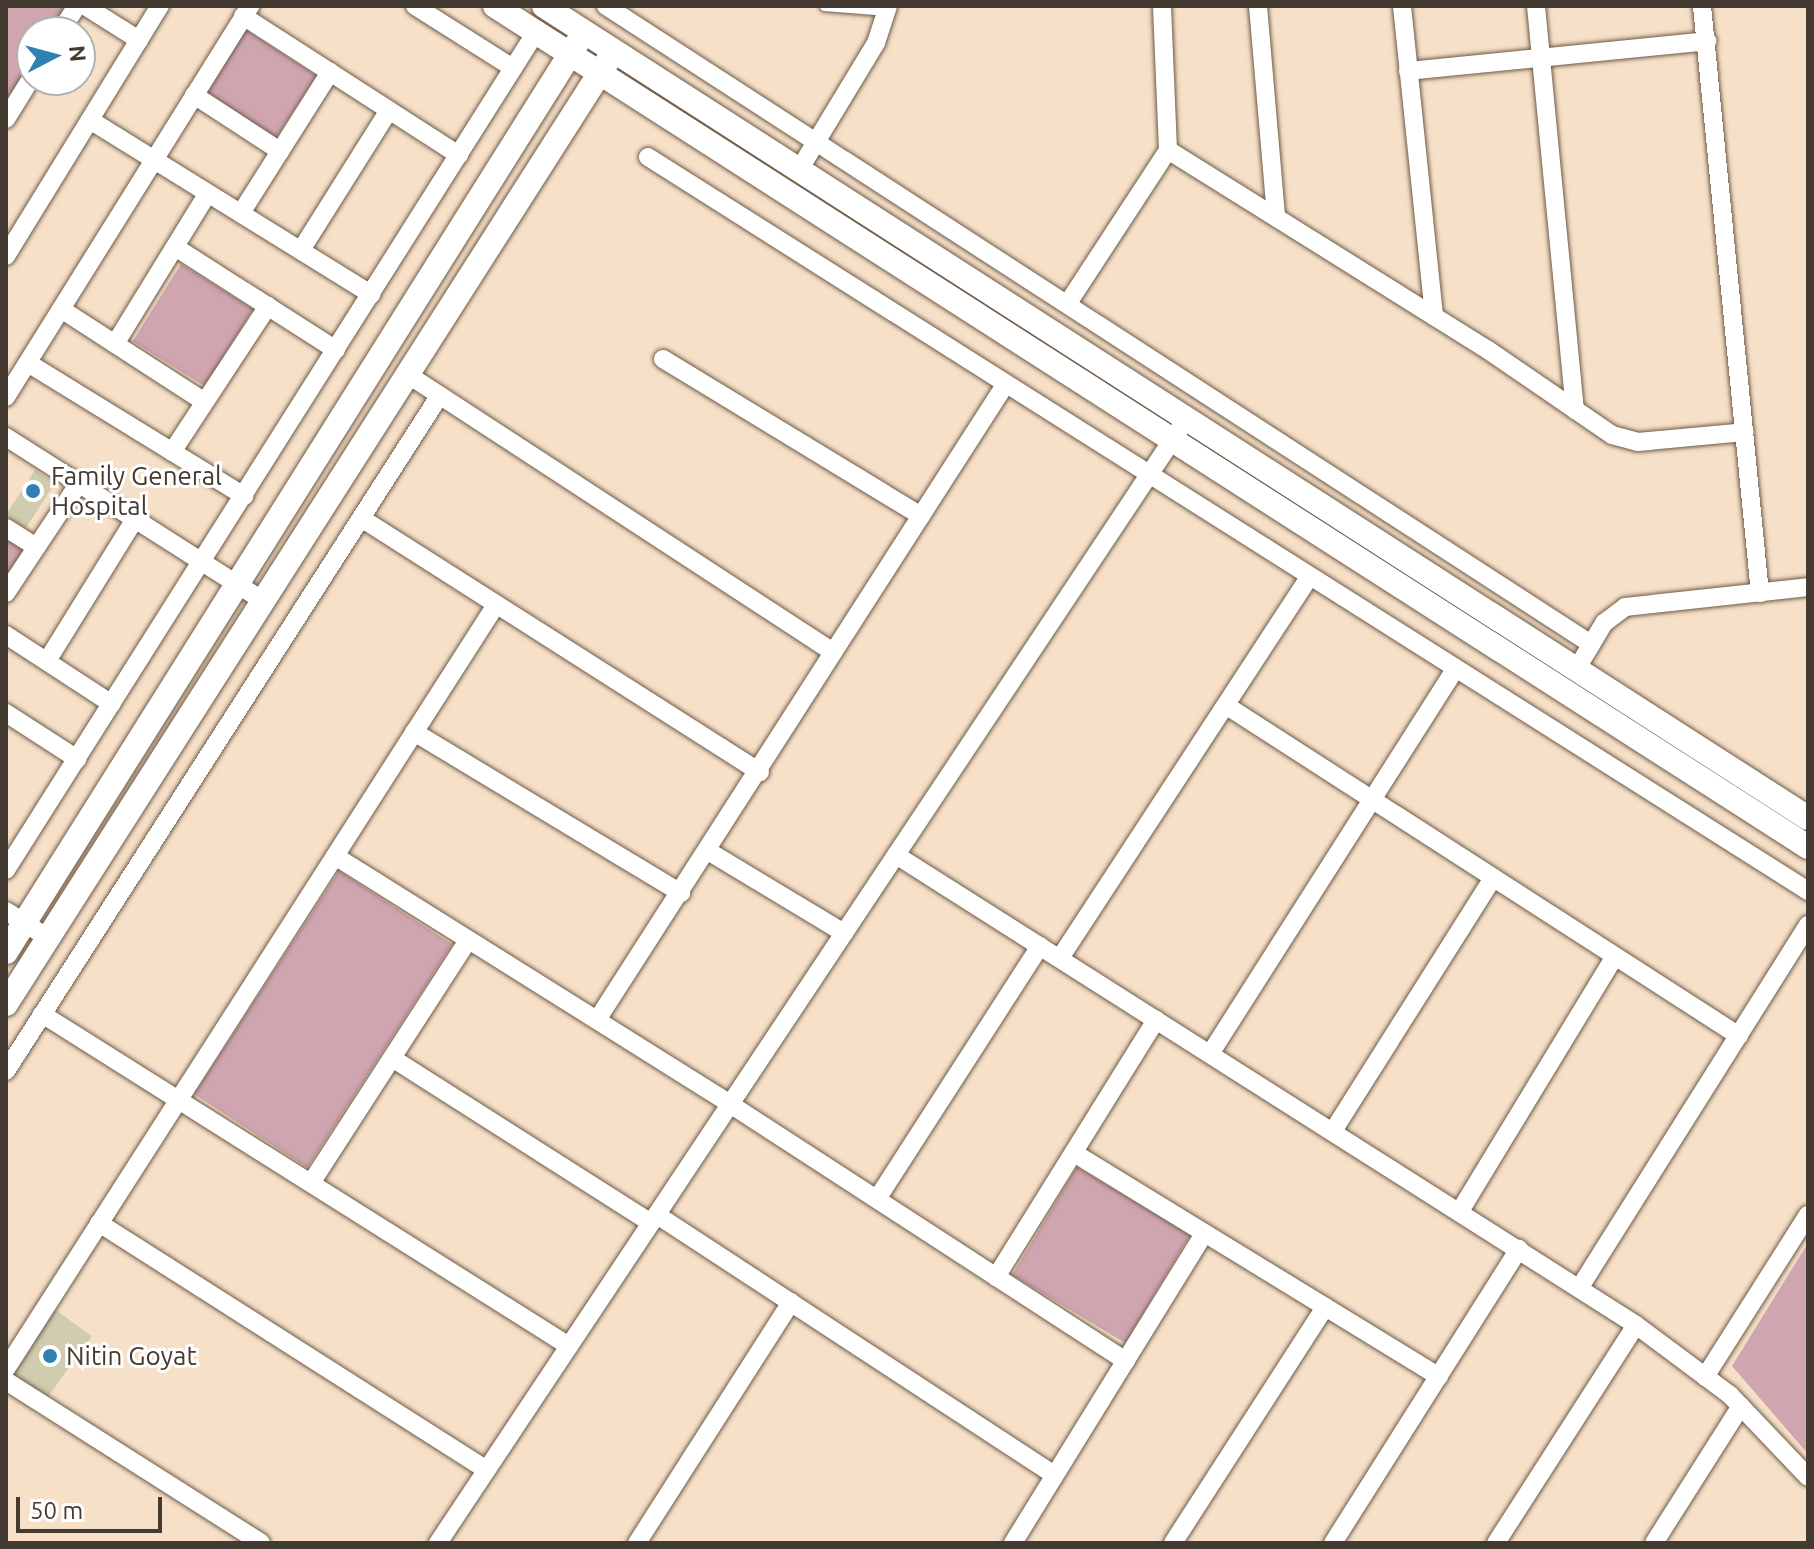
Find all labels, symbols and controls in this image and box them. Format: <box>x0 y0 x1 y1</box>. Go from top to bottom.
north arrow <box>16 16 96 96</box>
text: N <box>65 44 92 63</box>
place label: Family General Hospital <box>51 460 222 522</box>
marker: Family General Hospital <box>22 480 44 502</box>
place label: Nitin Goyat <box>66 1340 197 1372</box>
marker: Nitin Goyat <box>41 1347 59 1365</box>
scale bar <box>20 1481 166 1531</box>
text: 50 m <box>30 1497 83 1524</box>

